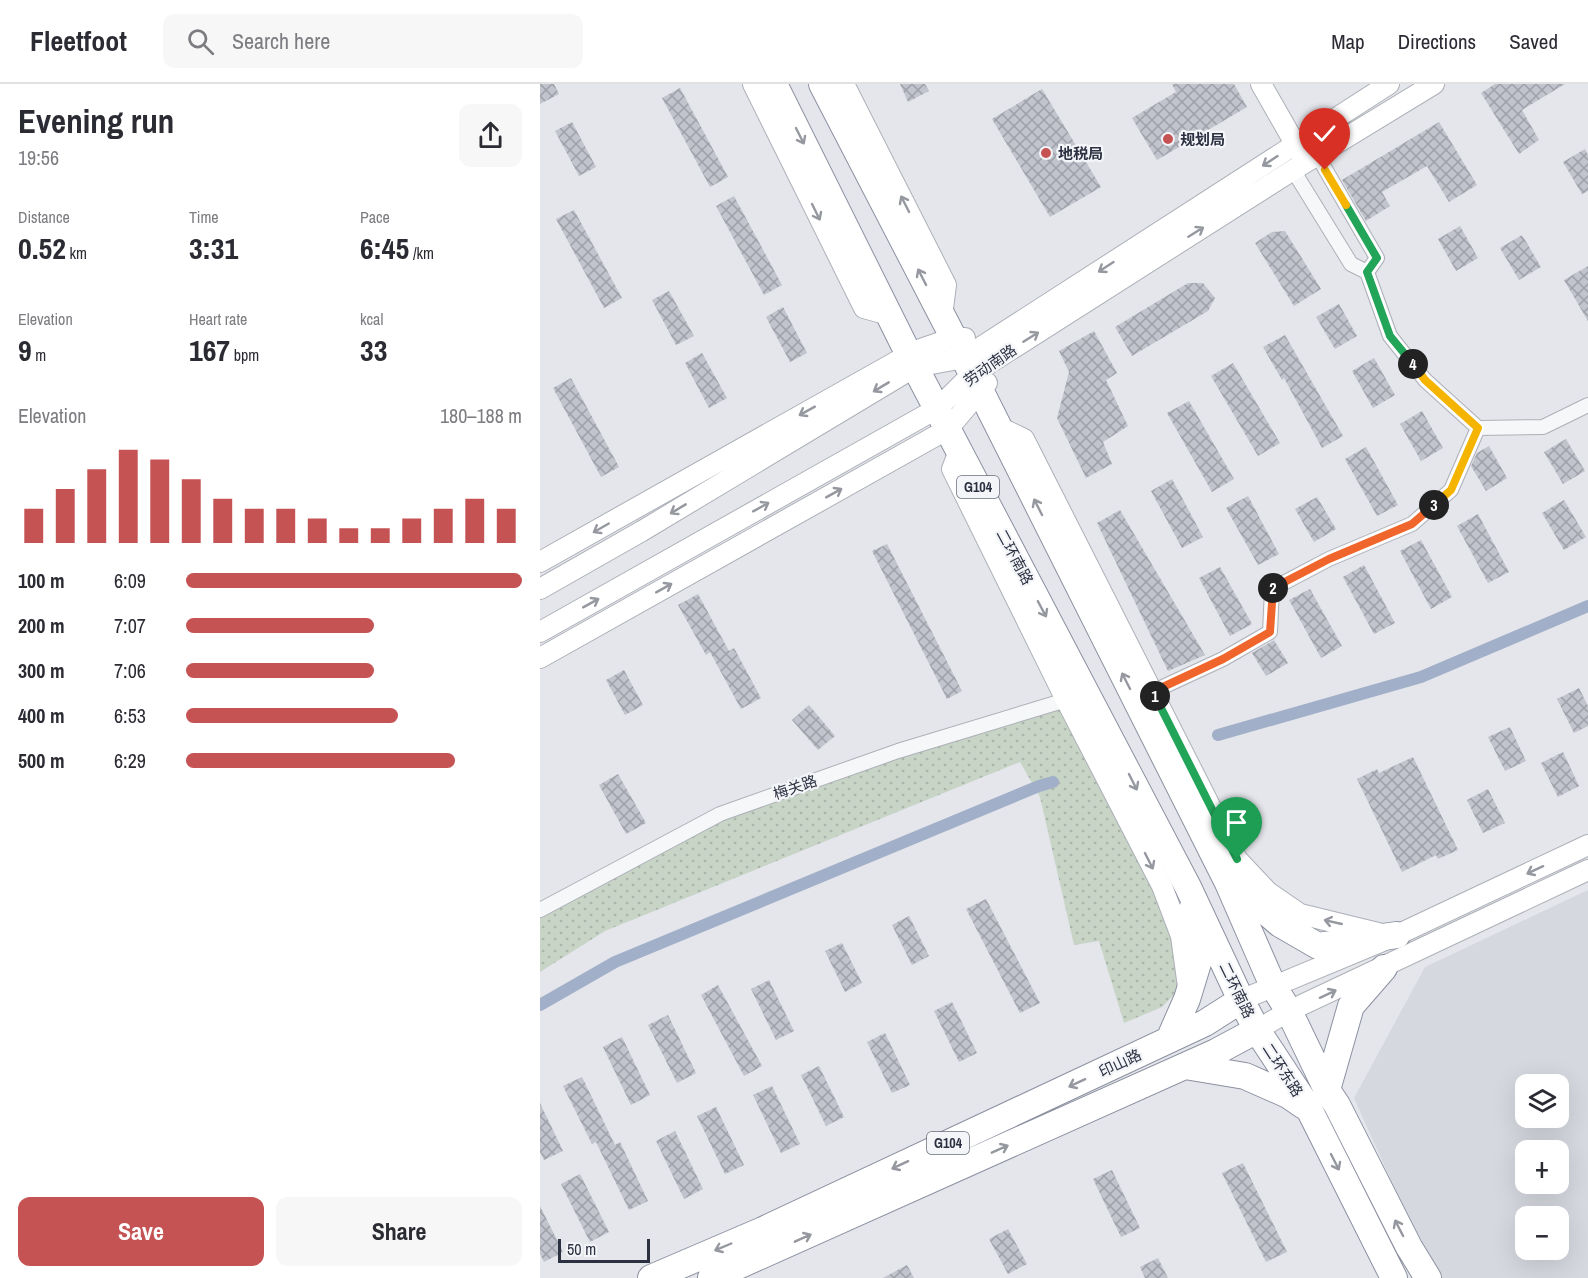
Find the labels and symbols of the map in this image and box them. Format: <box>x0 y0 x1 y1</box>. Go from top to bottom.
pin <box>1299 108 1350 170</box>
one-way arrow <box>795 127 807 145</box>
place label: 规划局 <box>1180 129 1225 150</box>
marker: 规划局 <box>1161 132 1175 146</box>
place label: 地税局 <box>1058 143 1103 164</box>
marker: 地税局 <box>1039 146 1053 160</box>
one-way arrow <box>1261 155 1278 168</box>
one-way arrow <box>898 195 910 213</box>
one-way arrow <box>811 202 822 220</box>
one-way arrow <box>1187 226 1203 238</box>
one-way arrow <box>1098 261 1114 273</box>
one-way arrow <box>916 268 927 286</box>
one-way arrow <box>1022 330 1039 342</box>
street label: 劳动南路 <box>959 339 1021 391</box>
pin: 4 <box>1398 349 1428 379</box>
one-way arrow <box>873 382 890 394</box>
one-way arrow <box>799 406 816 418</box>
road number: G104 <box>957 476 999 498</box>
one-way arrow <box>825 486 842 498</box>
pin: 3 <box>1419 490 1449 520</box>
one-way arrow <box>1032 499 1044 516</box>
one-way arrow <box>752 501 769 513</box>
one-way arrow <box>670 504 687 516</box>
one-way arrow <box>593 522 610 534</box>
street label: 二环南路 <box>992 526 1038 588</box>
pin: 2 <box>1258 573 1288 603</box>
one-way arrow <box>655 582 672 594</box>
one-way arrow <box>582 597 599 609</box>
one-way arrow <box>1036 600 1048 617</box>
one-way arrow <box>1120 673 1132 690</box>
pin: 1 <box>1140 681 1170 711</box>
street label: 梅关路 <box>770 770 820 804</box>
one-way arrow <box>1127 772 1139 790</box>
pin <box>1211 797 1262 859</box>
one-way arrow <box>1144 851 1155 869</box>
one-way arrow <box>1527 865 1545 876</box>
one-way arrow <box>1324 916 1343 928</box>
street label: 二环南路 <box>1214 958 1260 1022</box>
one-way arrow <box>1318 988 1336 999</box>
street label: 二环东路 <box>1258 1039 1308 1101</box>
street label: 印山路 <box>1095 1044 1145 1082</box>
one-way arrow <box>1068 1077 1086 1089</box>
road number: G104 <box>927 1132 969 1154</box>
one-way arrow <box>990 1143 1008 1155</box>
one-way arrow <box>1330 1152 1341 1170</box>
one-way arrow <box>892 1160 910 1172</box>
one-way arrow <box>1393 1219 1404 1237</box>
one-way arrow <box>793 1232 811 1244</box>
scale bar <box>558 1236 650 1264</box>
one-way arrow <box>714 1242 733 1253</box>

